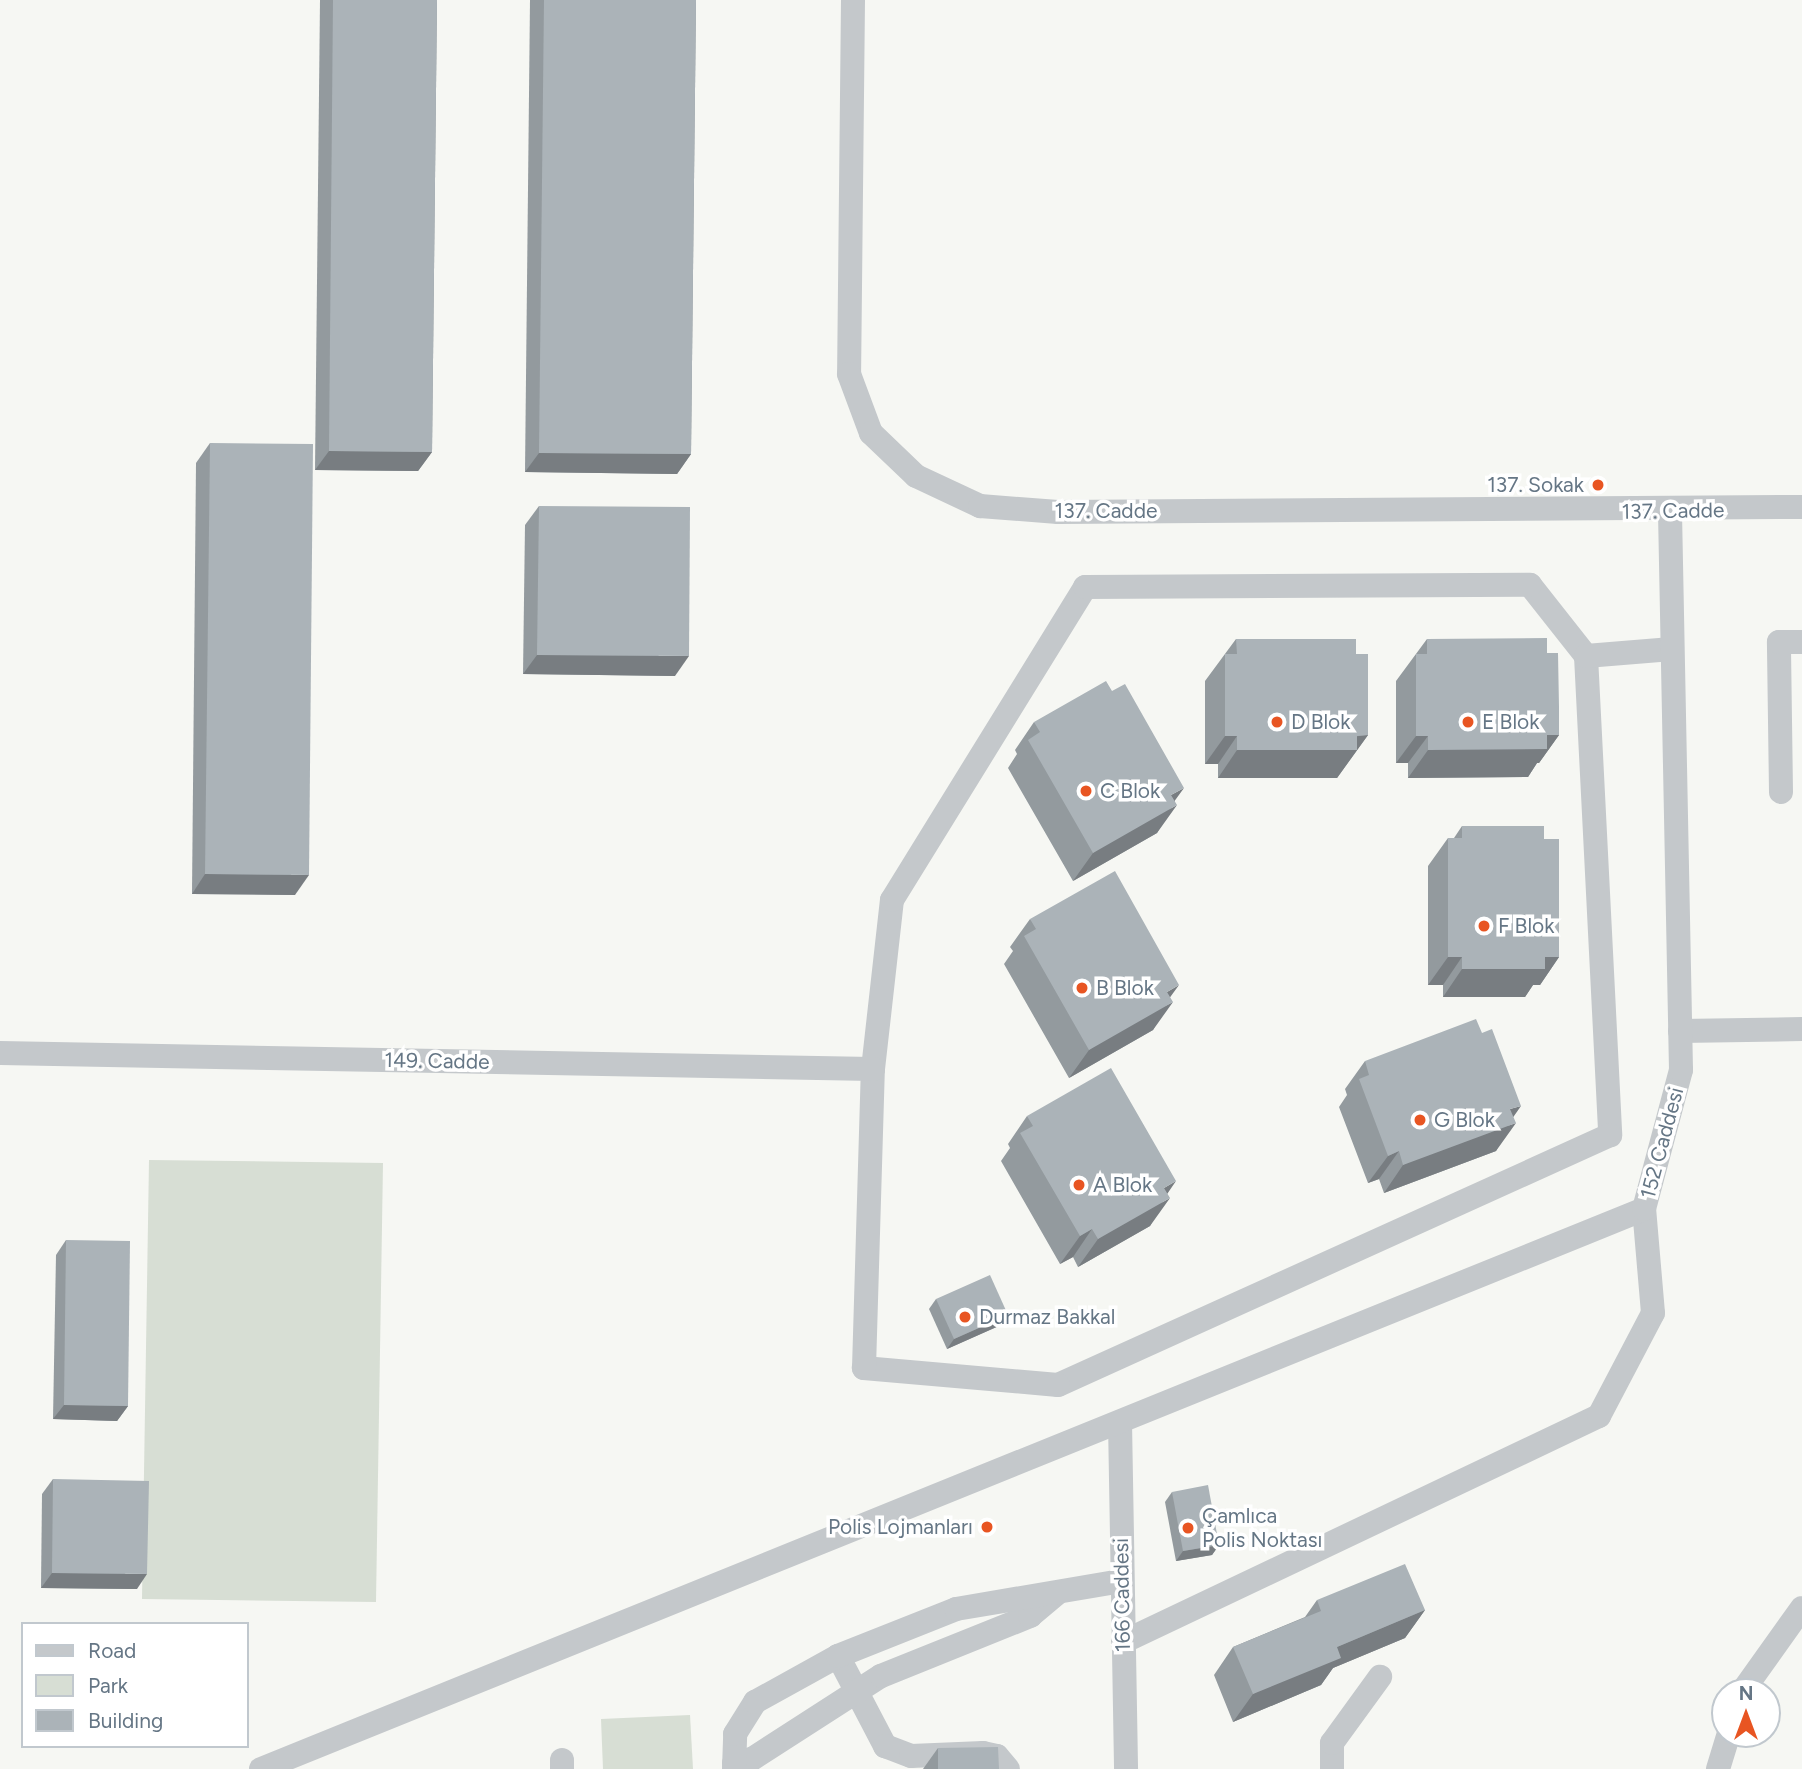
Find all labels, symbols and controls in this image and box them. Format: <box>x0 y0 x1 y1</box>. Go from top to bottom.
place label: 137. Sokak <box>1487 472 1584 498</box>
marker: 137. Sokak <box>1590 477 1606 493</box>
street label: 137. Cadde <box>1055 498 1157 524</box>
street label: 137. Cadde <box>1621 498 1725 524</box>
place label: D Blok <box>1291 709 1350 735</box>
place label: E Blok <box>1482 709 1539 735</box>
marker: D Blok <box>1269 714 1285 730</box>
marker: E Blok <box>1460 714 1476 730</box>
place label: C Blok <box>1100 778 1160 804</box>
marker: C Blok <box>1078 783 1094 799</box>
place label: F Blok <box>1498 913 1554 939</box>
marker: F Blok <box>1476 918 1492 934</box>
place label: B Blok <box>1096 975 1154 1001</box>
marker: B Blok <box>1074 980 1090 996</box>
street label: 149. Cadde <box>384 1047 490 1075</box>
street label: 152 Caddesi <box>1635 1085 1689 1201</box>
place label: G Blok <box>1434 1107 1495 1133</box>
marker: G Blok <box>1412 1112 1428 1128</box>
place label: A Blok <box>1093 1172 1152 1198</box>
marker: A Blok <box>1071 1177 1087 1193</box>
place label: Durmaz Bakkal <box>979 1304 1115 1330</box>
marker: Durmaz Bakkal <box>957 1309 973 1325</box>
place label: Çamlıca Polis Noktası <box>1202 1503 1322 1553</box>
place label: Polis Lojmanları <box>828 1514 973 1540</box>
marker: Polis Lojmanları <box>979 1519 995 1535</box>
marker: Çamlıca Polis Noktası <box>1180 1520 1196 1536</box>
street label: 166 Caddesi <box>1108 1538 1136 1652</box>
legend <box>21 1622 248 1748</box>
text: Road <box>88 1638 136 1663</box>
text: Park <box>88 1673 128 1698</box>
north arrow <box>1711 1678 1781 1748</box>
text: N <box>1739 1682 1753 1705</box>
text: Building <box>88 1708 163 1733</box>

